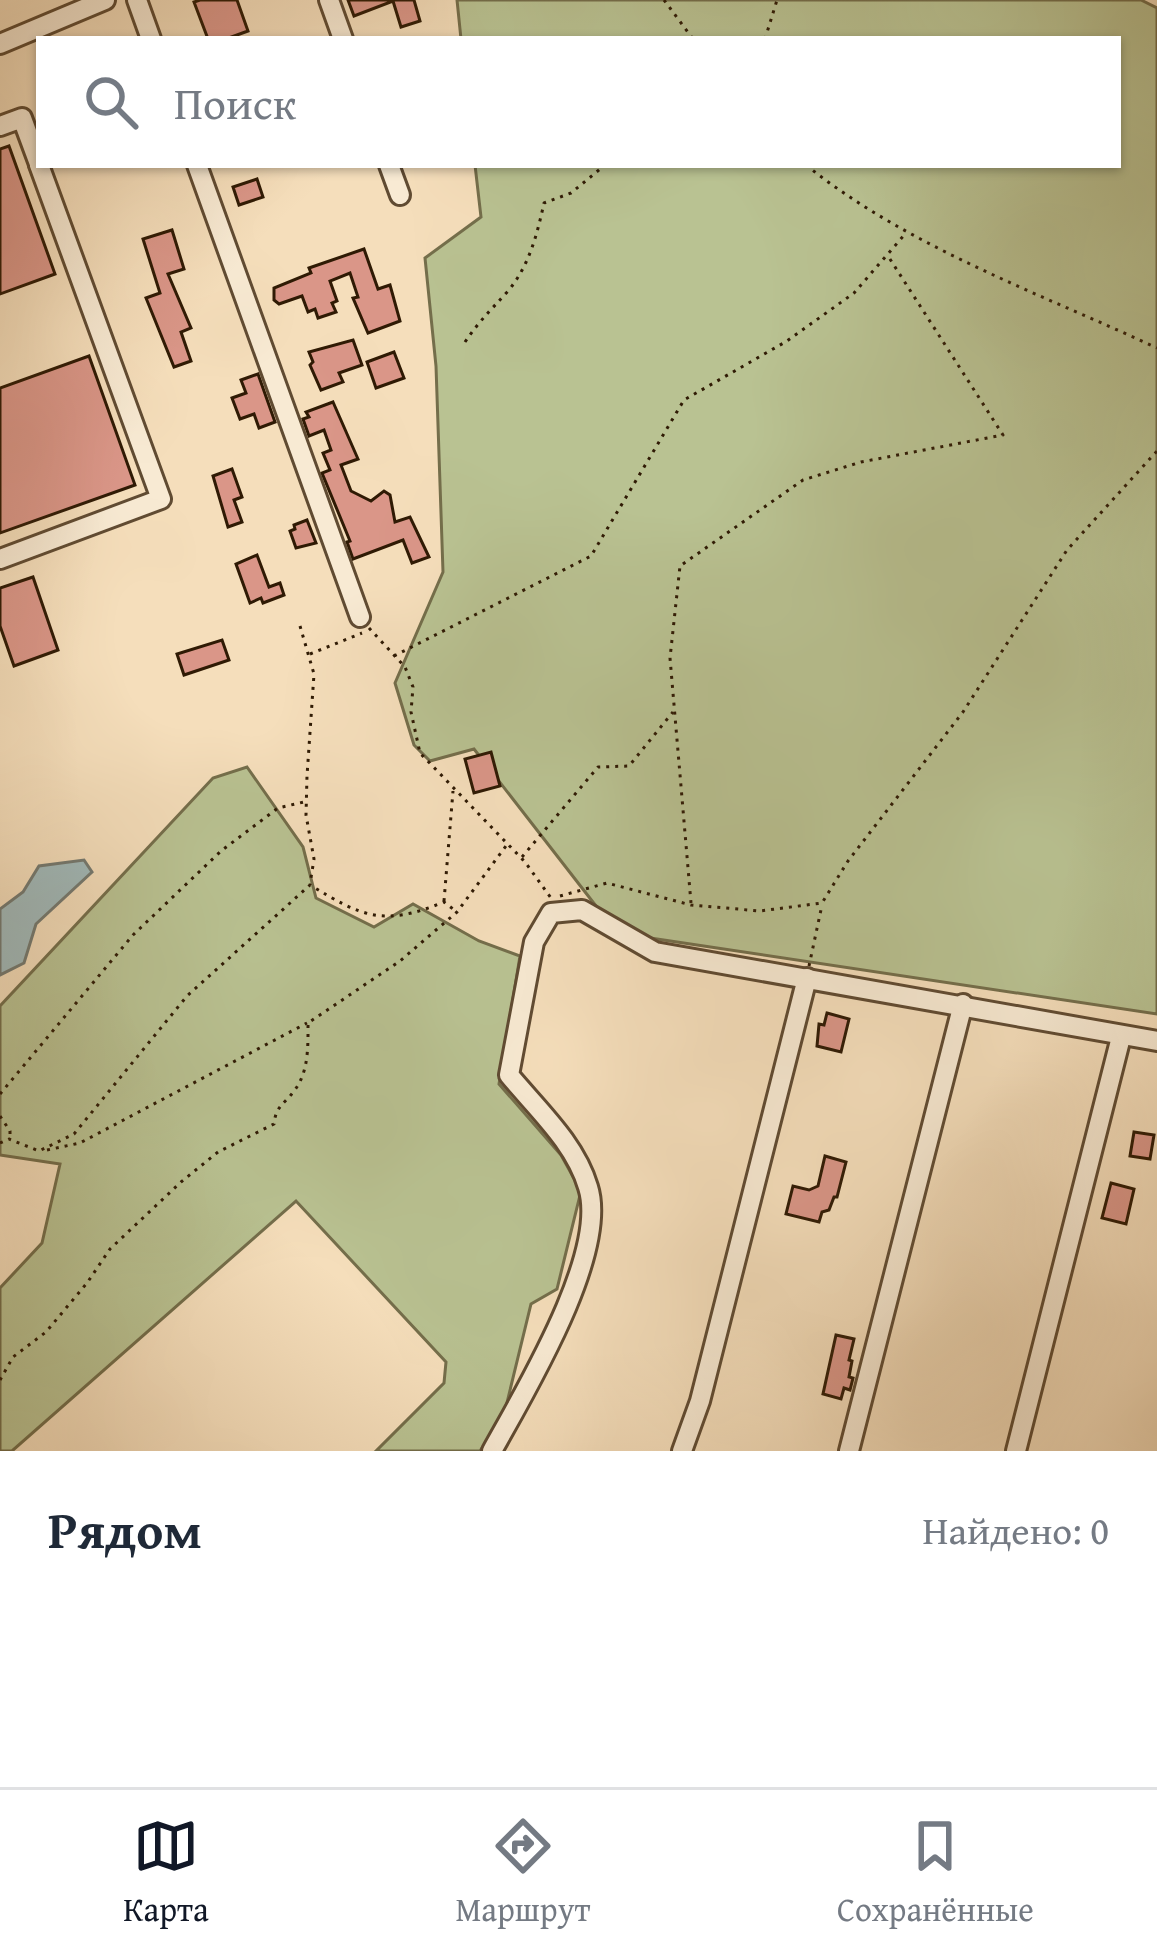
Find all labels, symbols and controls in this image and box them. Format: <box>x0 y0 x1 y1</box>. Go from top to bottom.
search box <box>36 36 1121 168</box>
icon: search <box>78 69 144 135</box>
text: Поиск <box>174 70 296 135</box>
text: Рядом <box>48 1492 202 1567</box>
text: Найдено: 0 <box>922 1501 1109 1558</box>
tab: Карта <box>123 1813 209 1933</box>
tab: Маршрут <box>455 1813 590 1933</box>
tab: Сохранённые <box>837 1813 1034 1933</box>

